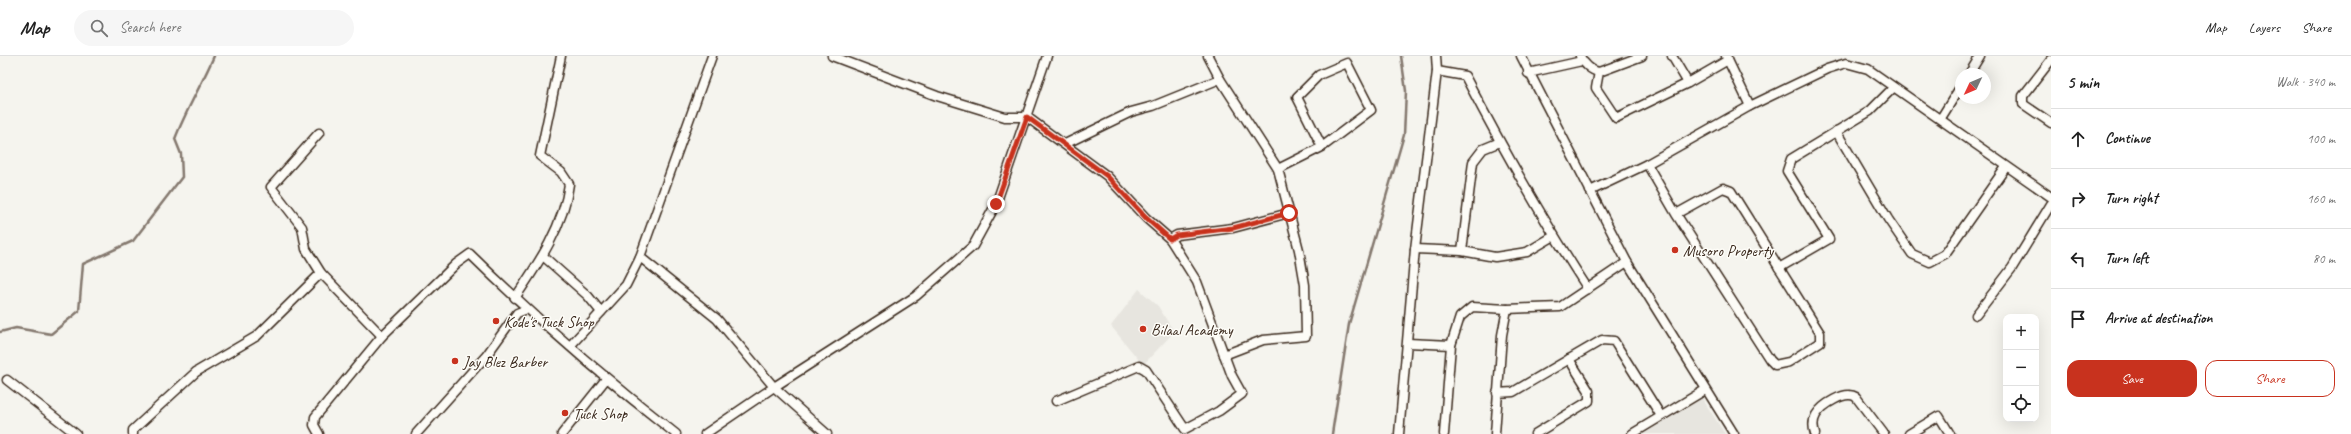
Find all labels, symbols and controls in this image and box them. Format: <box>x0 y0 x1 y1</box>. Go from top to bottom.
search box <box>74 10 354 46</box>
text: Map <box>20 16 50 40</box>
icon: search <box>88 17 110 39</box>
text: Search here <box>120 18 181 37</box>
text: Map <box>2205 19 2227 36</box>
text: Layers <box>2249 19 2280 36</box>
text: Share <box>2302 19 2331 36</box>
north arrow <box>1955 68 1991 104</box>
text: 5 min <box>2067 72 2099 93</box>
text: Walk · 340 m <box>2276 74 2335 90</box>
icon: ahead <box>2067 128 2089 150</box>
text: Continue <box>2105 129 2150 148</box>
text: 100 m <box>2307 131 2335 147</box>
icon: right <box>2067 188 2089 210</box>
text: Turn right <box>2105 189 2158 208</box>
text: 160 m <box>2307 191 2335 207</box>
route end <box>987 195 1005 213</box>
route start <box>1280 204 1298 222</box>
place label: Musoro Property <box>1683 241 1775 261</box>
marker: Musoro Property <box>1670 245 1680 255</box>
icon: left <box>2067 248 2089 270</box>
text: Turn left <box>2105 249 2148 268</box>
text: 80 m <box>2313 251 2335 267</box>
icon: arrive <box>2067 308 2089 330</box>
text: Arrive at destination <box>2105 309 2212 328</box>
place label: Kode's Tuck Shop <box>504 312 594 332</box>
map controls <box>2003 314 2039 422</box>
button: + <box>2003 314 2039 350</box>
marker: Kode's Tuck Shop <box>491 316 501 326</box>
place label: Bilaal Academy <box>1151 320 1234 340</box>
marker: Bilaal Academy <box>1138 324 1148 334</box>
button: − <box>2003 350 2039 386</box>
place label: Jay Blez Barber <box>462 352 548 372</box>
marker: Jay Blez Barber <box>450 356 460 366</box>
button: Save <box>2067 360 2197 397</box>
button: Share <box>2205 360 2335 397</box>
button: locate <box>2003 386 2039 422</box>
place label: Tuck Shop <box>573 404 628 424</box>
marker: Tuck Shop <box>560 408 570 418</box>

